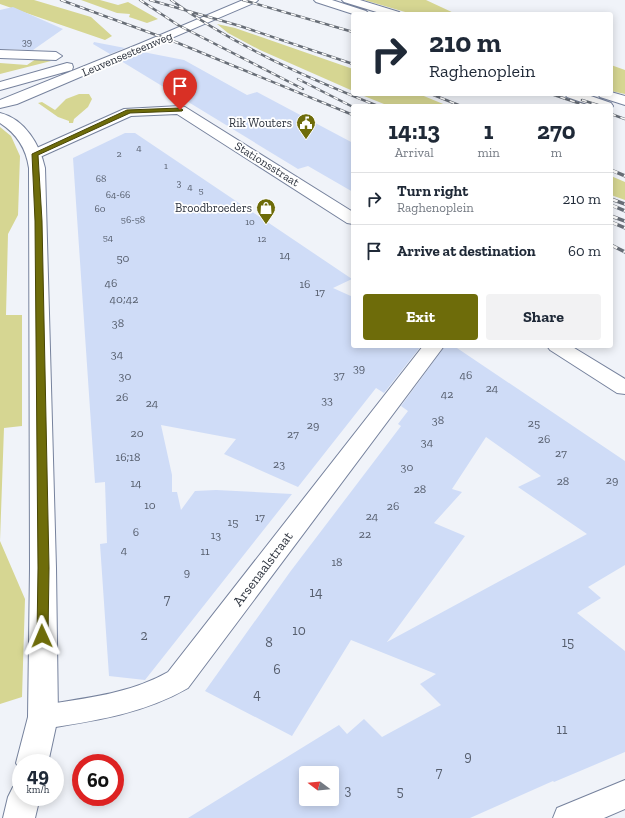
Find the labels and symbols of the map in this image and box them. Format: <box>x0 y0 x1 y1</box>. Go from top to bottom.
street label: Leuvensesteenweg <box>80 28 175 79</box>
house number: 39 <box>22 36 32 48</box>
pin <box>163 69 197 110</box>
public building icon: Rik Wouters <box>295 112 317 140</box>
place label: Rik Wouters <box>229 116 292 130</box>
street label: Stationsstraat <box>232 139 302 190</box>
house number: 4 <box>136 142 142 154</box>
house number: 2 <box>116 148 122 160</box>
house number: 1 <box>164 160 168 172</box>
house number: 68 <box>96 173 106 185</box>
house number: 3 <box>177 177 182 189</box>
house number: 4 <box>187 181 193 193</box>
house number: 5 <box>198 185 204 197</box>
house number: 64-66 <box>106 189 130 201</box>
shop icon: Broodbroeders <box>255 197 277 225</box>
place label: Broodbroeders <box>175 201 252 215</box>
house number: 60 <box>94 203 106 215</box>
house number: 56-58 <box>121 214 145 226</box>
house number: 10 <box>245 216 255 228</box>
house number: 54 <box>103 232 114 244</box>
house number: 12 <box>258 233 267 245</box>
house number: 14 <box>279 248 291 262</box>
house number: 50 <box>116 251 130 265</box>
house number: 46 <box>105 276 117 290</box>
house number: 16 <box>300 277 311 291</box>
house number: 17 <box>315 285 325 299</box>
house number: 40;42 <box>110 292 138 306</box>
house number: 38 <box>112 316 124 330</box>
house number: 34 <box>111 347 124 361</box>
house number: 39 <box>353 361 365 375</box>
house number: 37 <box>333 368 345 382</box>
house number: 46 <box>460 368 472 382</box>
house number: 30 <box>119 369 131 383</box>
house number: 24 <box>486 381 499 395</box>
house number: 42 <box>441 387 453 401</box>
house number: 26 <box>116 390 128 404</box>
house number: 33 <box>321 393 333 407</box>
house number: 24 <box>146 396 159 410</box>
house number: 38 <box>432 413 444 427</box>
house number: 25 <box>528 416 540 430</box>
house number: 29 <box>307 418 319 432</box>
house number: 20 <box>130 426 144 440</box>
house number: 27 <box>287 427 299 441</box>
house number: 26 <box>538 432 550 446</box>
house number: 34 <box>421 435 434 449</box>
house number: 27 <box>555 446 567 460</box>
house number: 16;18 <box>116 450 140 464</box>
house number: 23 <box>273 457 285 471</box>
house number: 30 <box>401 460 413 474</box>
house number: 29 <box>606 473 618 487</box>
house number: 28 <box>557 474 569 488</box>
house number: 14 <box>130 476 142 490</box>
house number: 28 <box>414 482 426 496</box>
house number: 10 <box>144 498 156 512</box>
house number: 26 <box>387 499 399 513</box>
house number: 24 <box>366 509 379 523</box>
house number: 17 <box>255 510 265 524</box>
house number: 15 <box>228 515 238 529</box>
house number: 6 <box>133 525 139 539</box>
house number: 22 <box>359 527 371 541</box>
house number: 13 <box>211 528 221 542</box>
street label: Arsenaalstraat <box>229 528 297 610</box>
house number: 4 <box>121 543 128 557</box>
house number: 11 <box>200 544 210 558</box>
house number: 18 <box>331 555 343 569</box>
house number: 9 <box>184 565 190 579</box>
house number: 14 <box>310 584 323 601</box>
house number: 7 <box>164 591 171 608</box>
position arrow <box>21 615 63 657</box>
house number: 10 <box>292 622 306 639</box>
house number: 2 <box>140 627 148 644</box>
house number: 8 <box>265 634 273 651</box>
house number: 15 <box>562 634 574 651</box>
house number: 6 <box>273 661 281 678</box>
house number: 4 <box>253 686 261 703</box>
house number: 11 <box>557 721 568 738</box>
house number: 9 <box>464 748 472 765</box>
speed limit sign: 60 <box>72 754 124 806</box>
house number: 7 <box>436 764 443 781</box>
north arrow <box>299 766 339 806</box>
house number: 3 <box>345 782 352 799</box>
house number: 5 <box>396 783 404 800</box>

